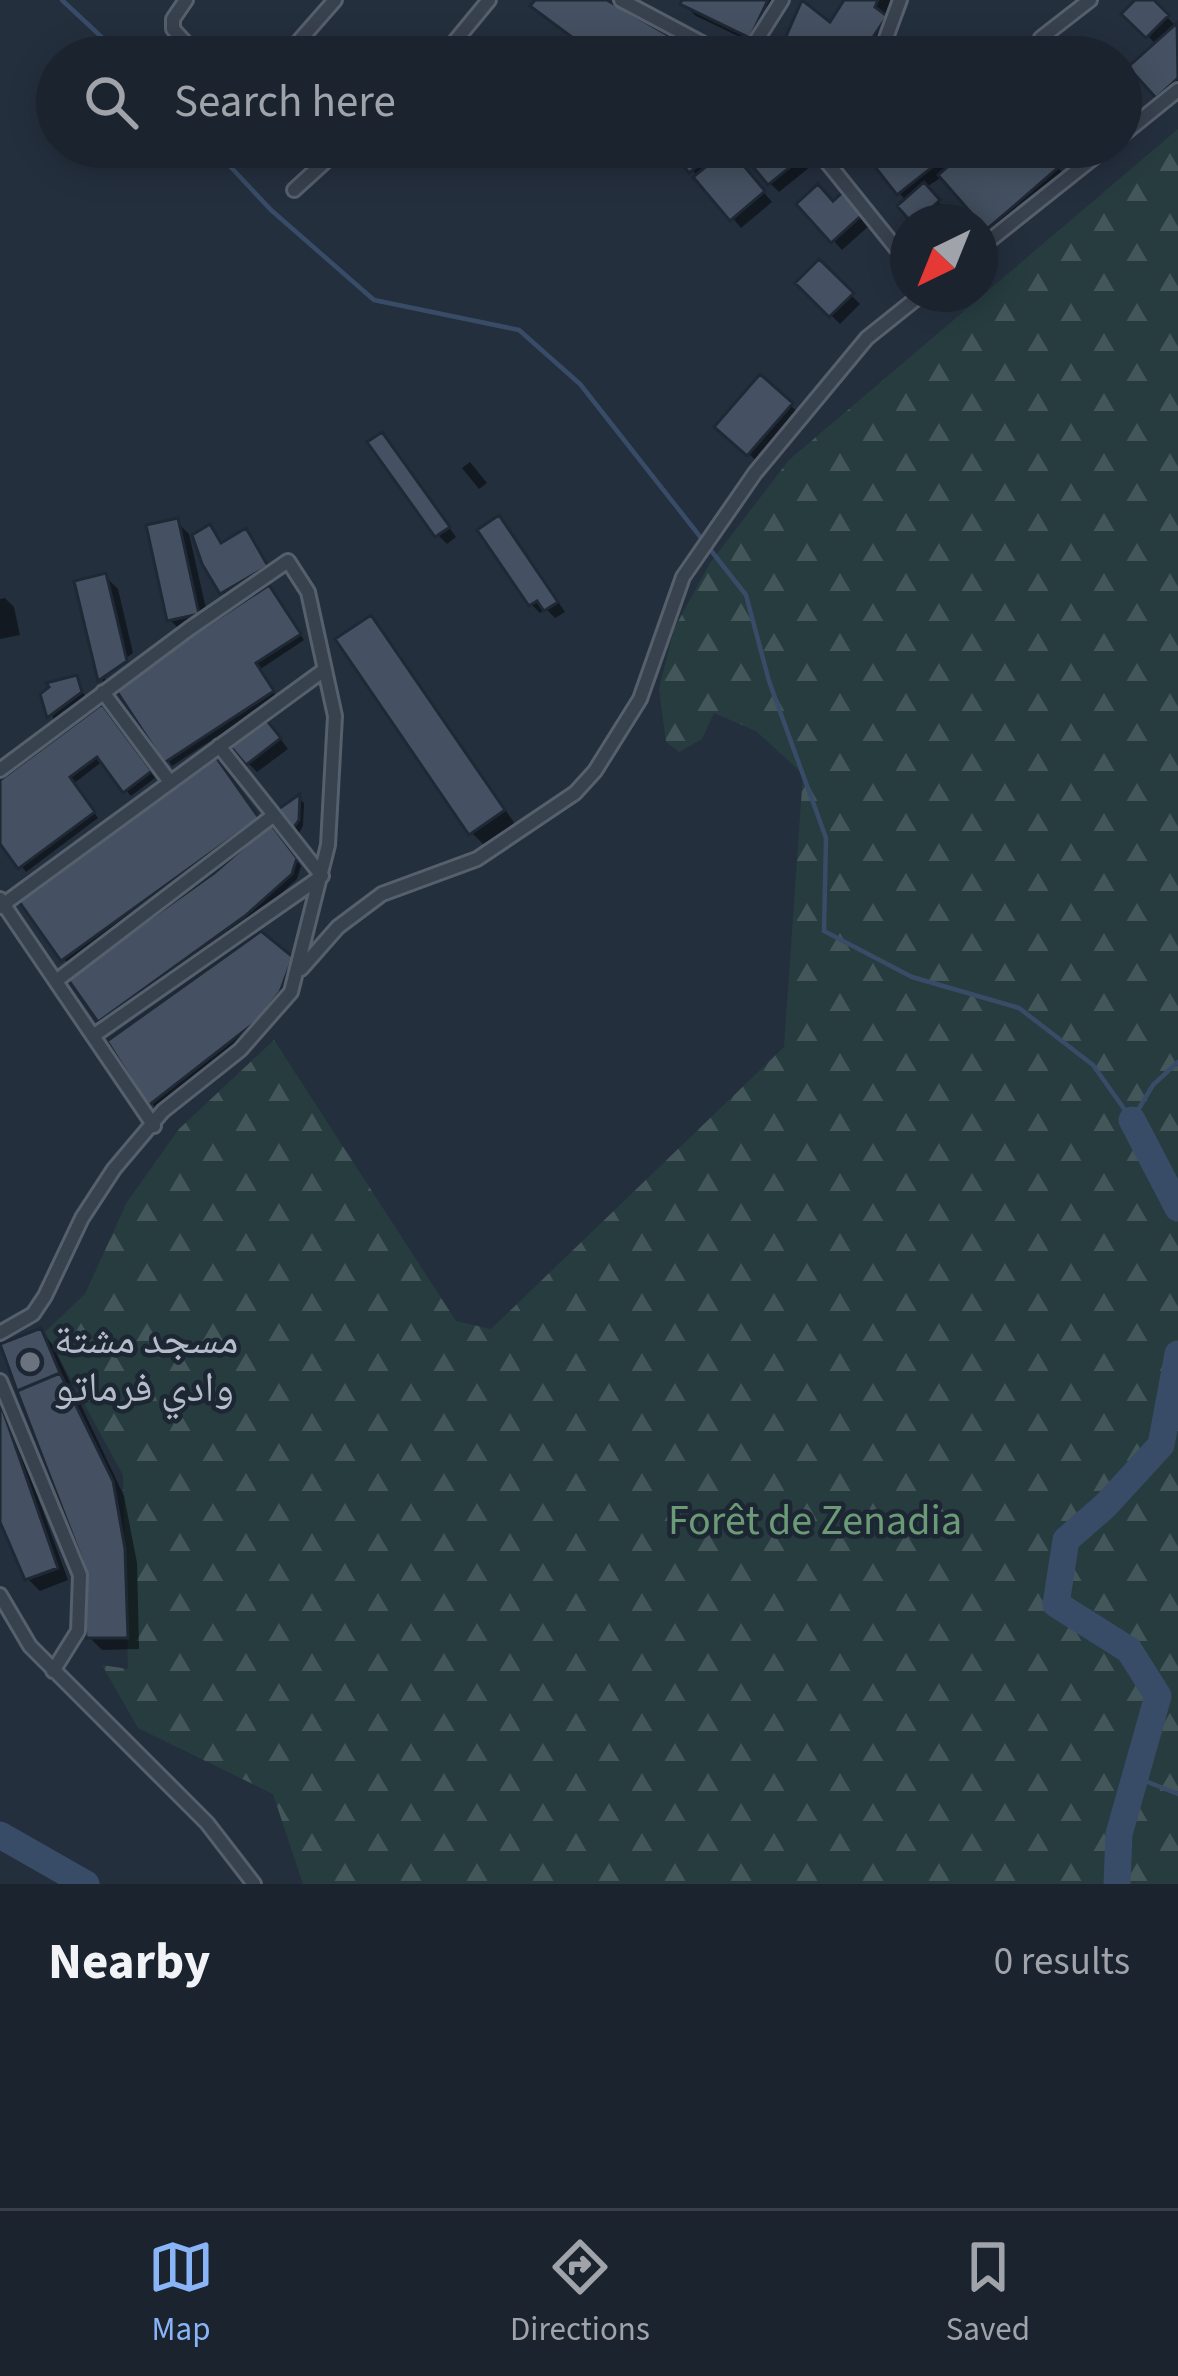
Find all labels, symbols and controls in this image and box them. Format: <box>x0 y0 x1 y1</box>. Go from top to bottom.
search box <box>36 36 1142 168</box>
icon: search <box>78 69 144 135</box>
text: Search here <box>174 70 396 134</box>
north arrow <box>890 204 998 312</box>
place label: مسجد مشتة وادي فرماتو <box>54 1310 238 1420</box>
marker: مسجد مشتة وادي فرماتو <box>17 1349 43 1375</box>
park label: Forêt de Zenadia <box>668 1491 962 1551</box>
text: Nearby <box>48 1926 210 1998</box>
text: 0 results <box>994 1934 1130 1990</box>
tab: Map <box>148 2234 214 2353</box>
tab: Directions <box>510 2234 650 2353</box>
tab: Saved <box>946 2234 1030 2353</box>

